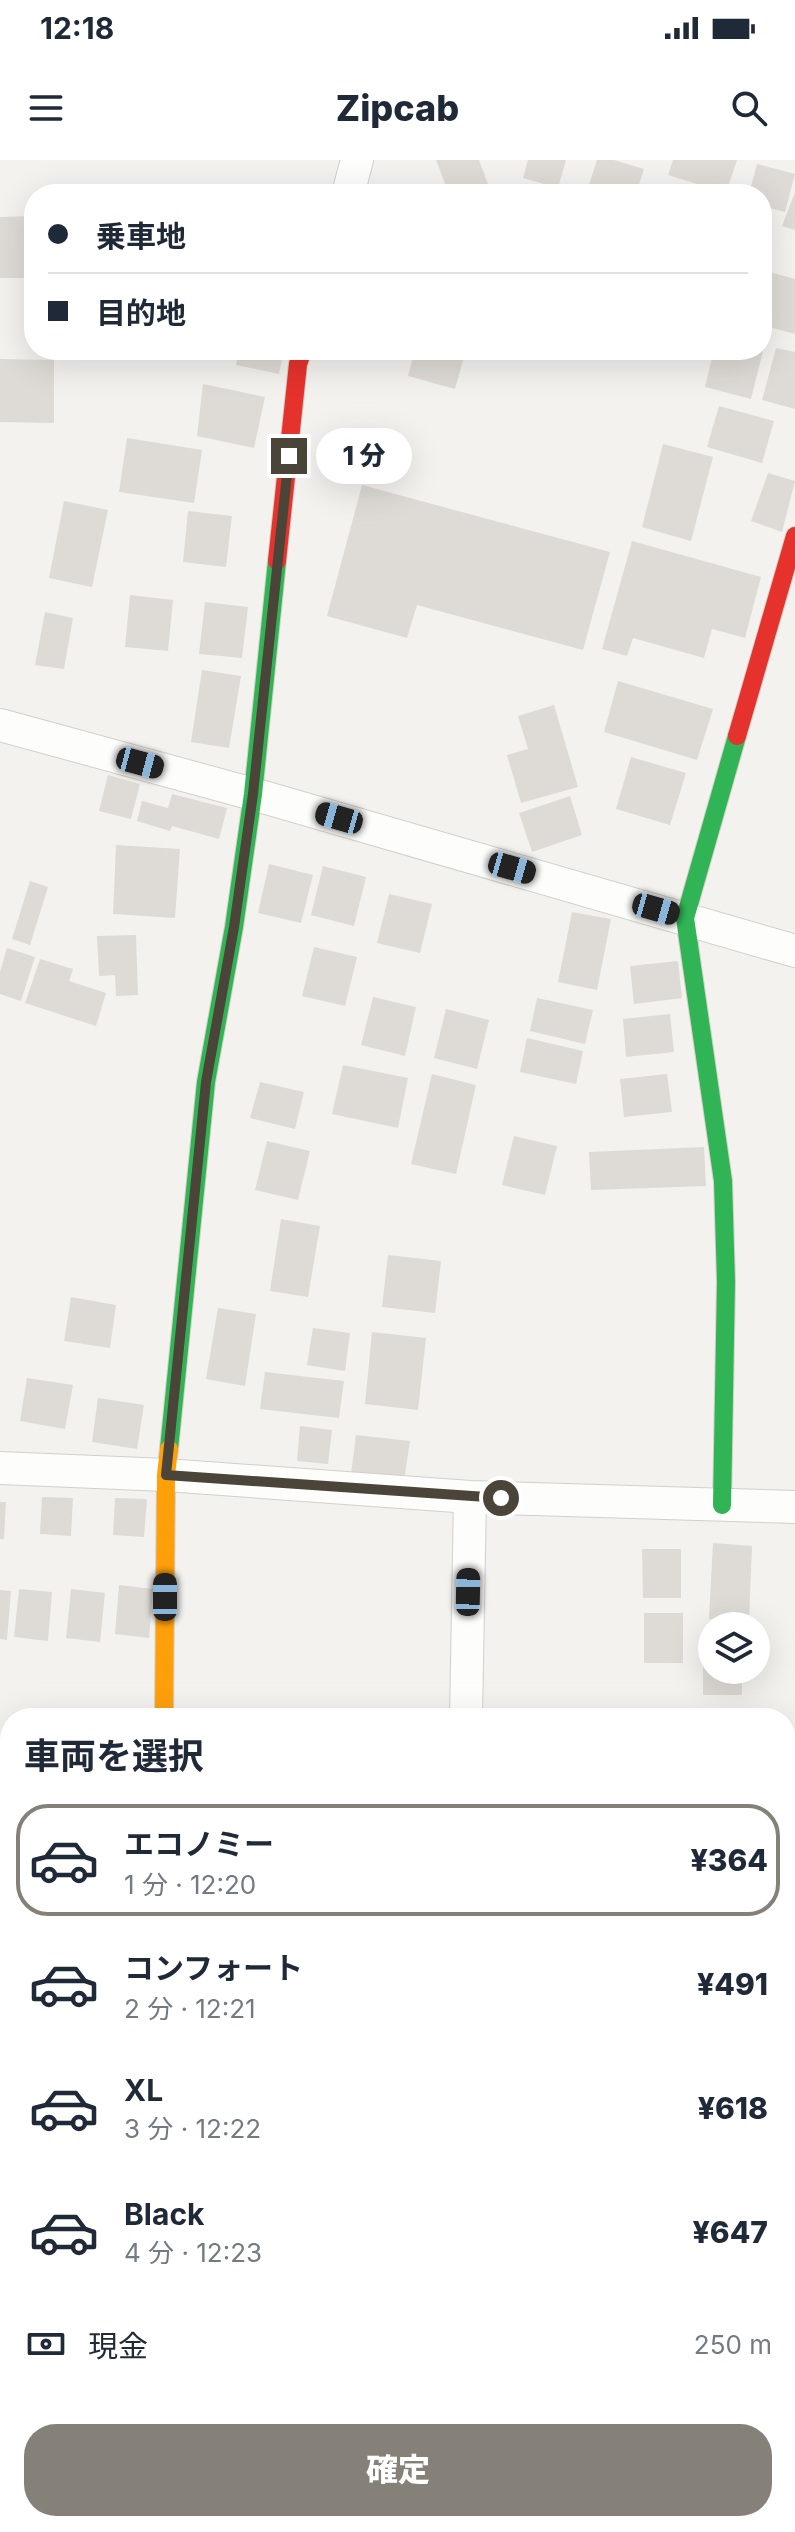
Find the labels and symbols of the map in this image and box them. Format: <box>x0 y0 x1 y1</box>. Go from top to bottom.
callout: 1 分 <box>317 428 413 484</box>
route end <box>271 438 307 474</box>
car <box>114 745 166 781</box>
car <box>313 800 365 836</box>
car <box>486 850 538 886</box>
car <box>630 891 682 927</box>
route start <box>483 1480 519 1516</box>
car <box>456 1568 480 1616</box>
car <box>153 1573 177 1621</box>

